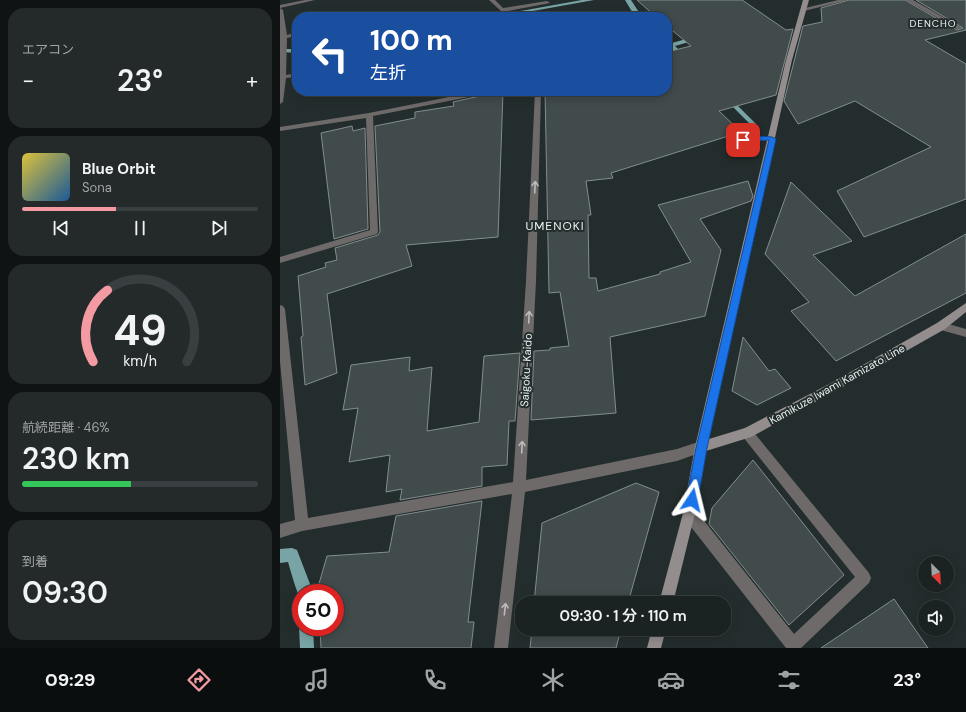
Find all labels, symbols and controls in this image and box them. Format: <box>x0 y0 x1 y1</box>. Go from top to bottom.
district label: DENCHO <box>909 17 957 30</box>
text: 100 m <box>370 22 453 59</box>
icon: left <box>304 28 356 80</box>
text: エアコン <box>22 41 74 58</box>
text: 23° <box>117 61 163 100</box>
text: 左折 <box>370 61 406 85</box>
text: − <box>22 66 34 95</box>
text: + <box>246 66 258 95</box>
pin <box>726 123 760 157</box>
icon: arrive <box>732 129 754 151</box>
text: Blue Orbit <box>82 159 156 179</box>
text: Sona <box>82 179 112 196</box>
one-way arrow <box>531 181 539 194</box>
icon: previous <box>50 217 72 239</box>
icon: pause <box>129 217 151 239</box>
icon: next <box>208 217 230 239</box>
district label: UMENOKI <box>525 218 585 234</box>
text: 49 <box>113 304 167 358</box>
one-way arrow <box>525 311 532 324</box>
street label: Saigoku-Kaido <box>517 333 535 407</box>
street label: Kamikuze Iwami Kamizato Line <box>767 341 907 427</box>
text: km/h <box>123 352 157 370</box>
text: 航続距離 · 46% <box>22 419 110 436</box>
text: 230 km <box>22 439 130 478</box>
one-way arrow <box>518 441 525 454</box>
position arrow <box>671 479 713 521</box>
text: 到着 <box>22 553 48 570</box>
north arrow <box>918 556 954 592</box>
map controls <box>918 556 954 636</box>
text: 09:30 <box>22 573 108 612</box>
speed limit sign: 50 <box>292 584 344 636</box>
button: sound <box>918 600 954 636</box>
one-way arrow <box>501 603 509 616</box>
text: 09:30 · 1 分 · 110 m <box>559 606 687 626</box>
icon: directions <box>185 666 213 694</box>
icon: music <box>303 666 331 694</box>
icon: phone <box>421 666 449 694</box>
icon: climate <box>539 666 567 694</box>
icon: car <box>657 666 685 694</box>
icon: filters <box>775 666 803 694</box>
text: 09:29 <box>45 668 95 692</box>
text: 23° <box>893 668 921 692</box>

